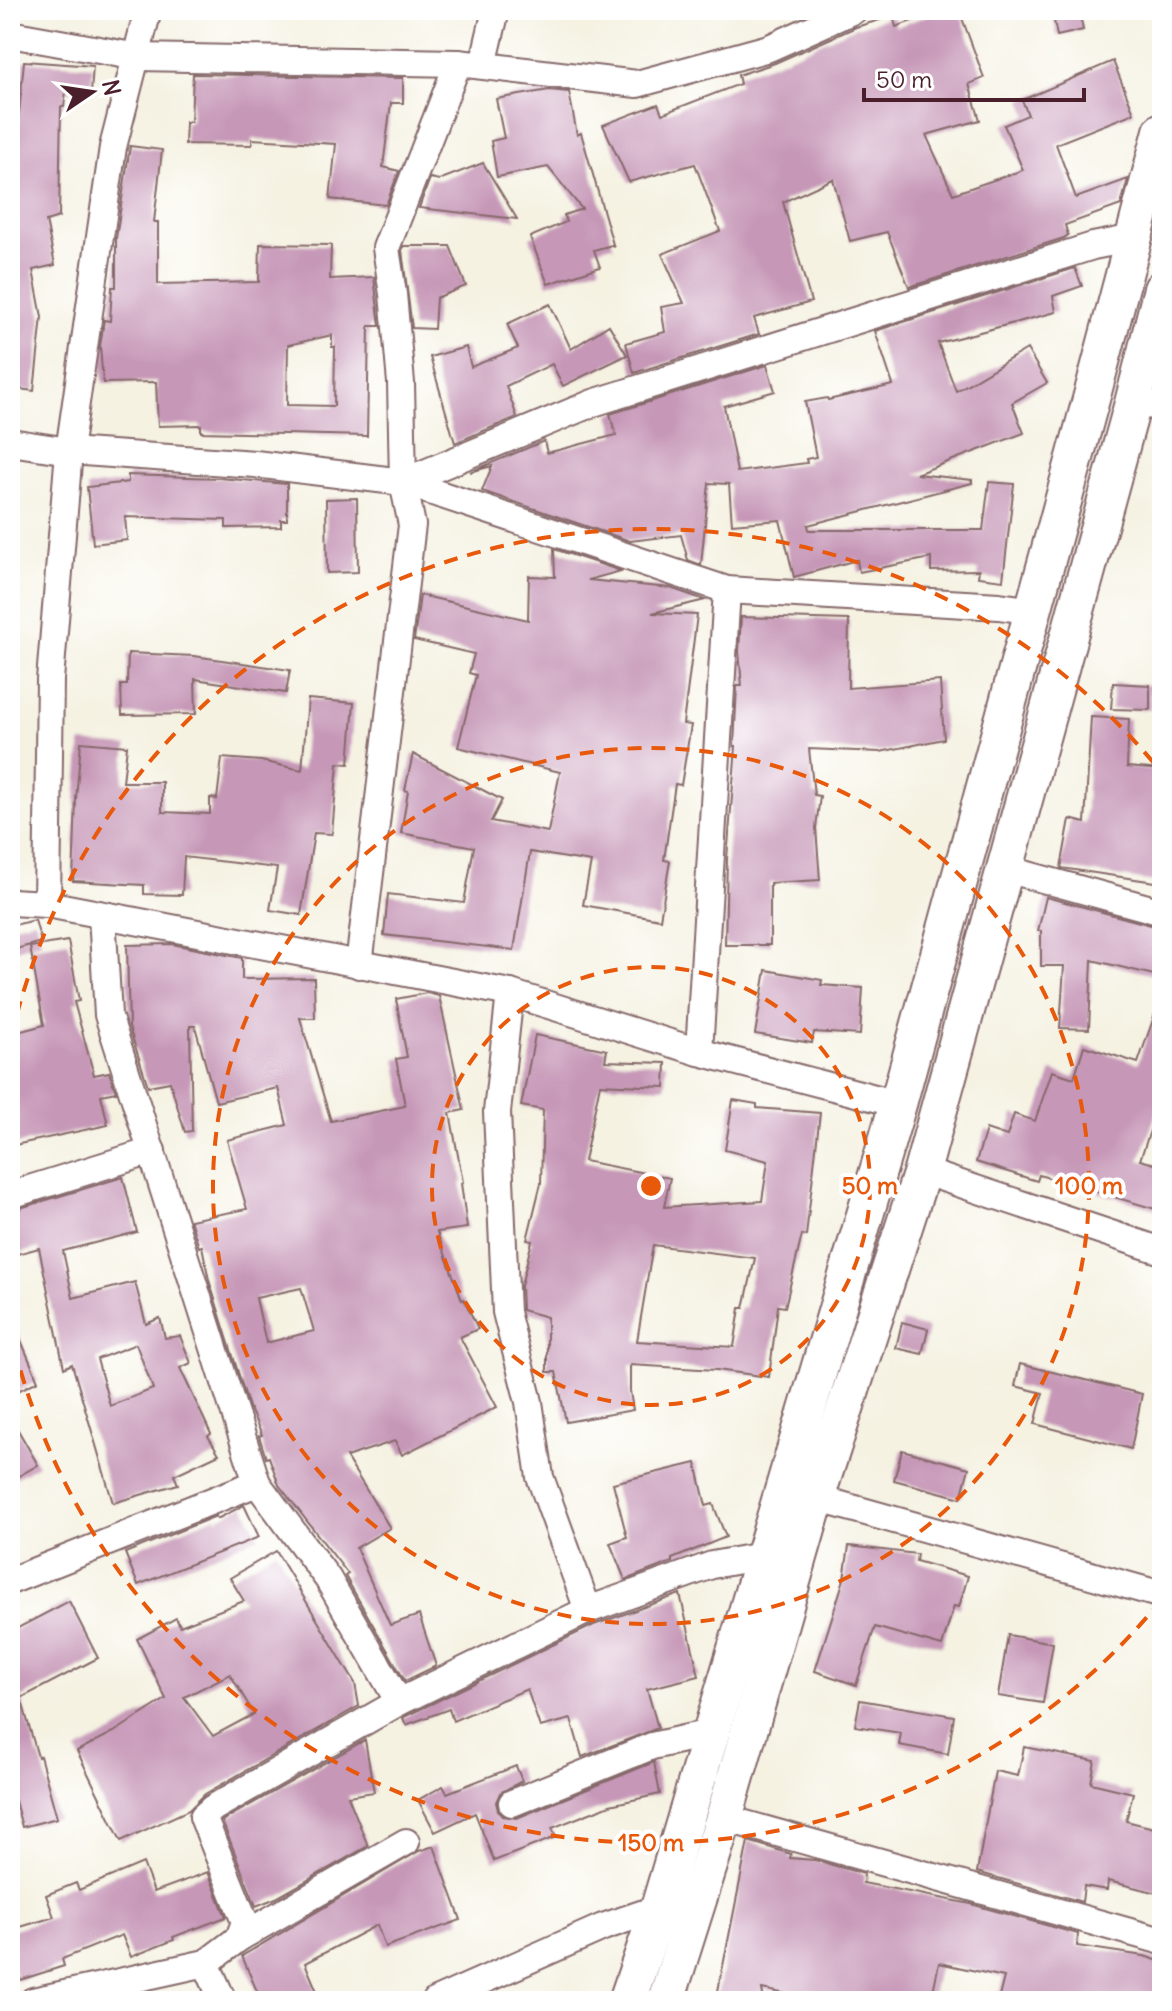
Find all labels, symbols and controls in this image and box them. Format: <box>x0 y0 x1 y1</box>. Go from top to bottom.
north arrow <box>52 52 132 132</box>
scale bar <box>864 52 1084 102</box>
text: 50 m <box>876 64 932 94</box>
text: N <box>96 77 127 98</box>
text: 50 m <box>842 1170 898 1200</box>
text: 100 m <box>1055 1170 1123 1200</box>
centre of rings <box>637 1172 665 1200</box>
text: 150 m <box>618 1827 684 1857</box>

